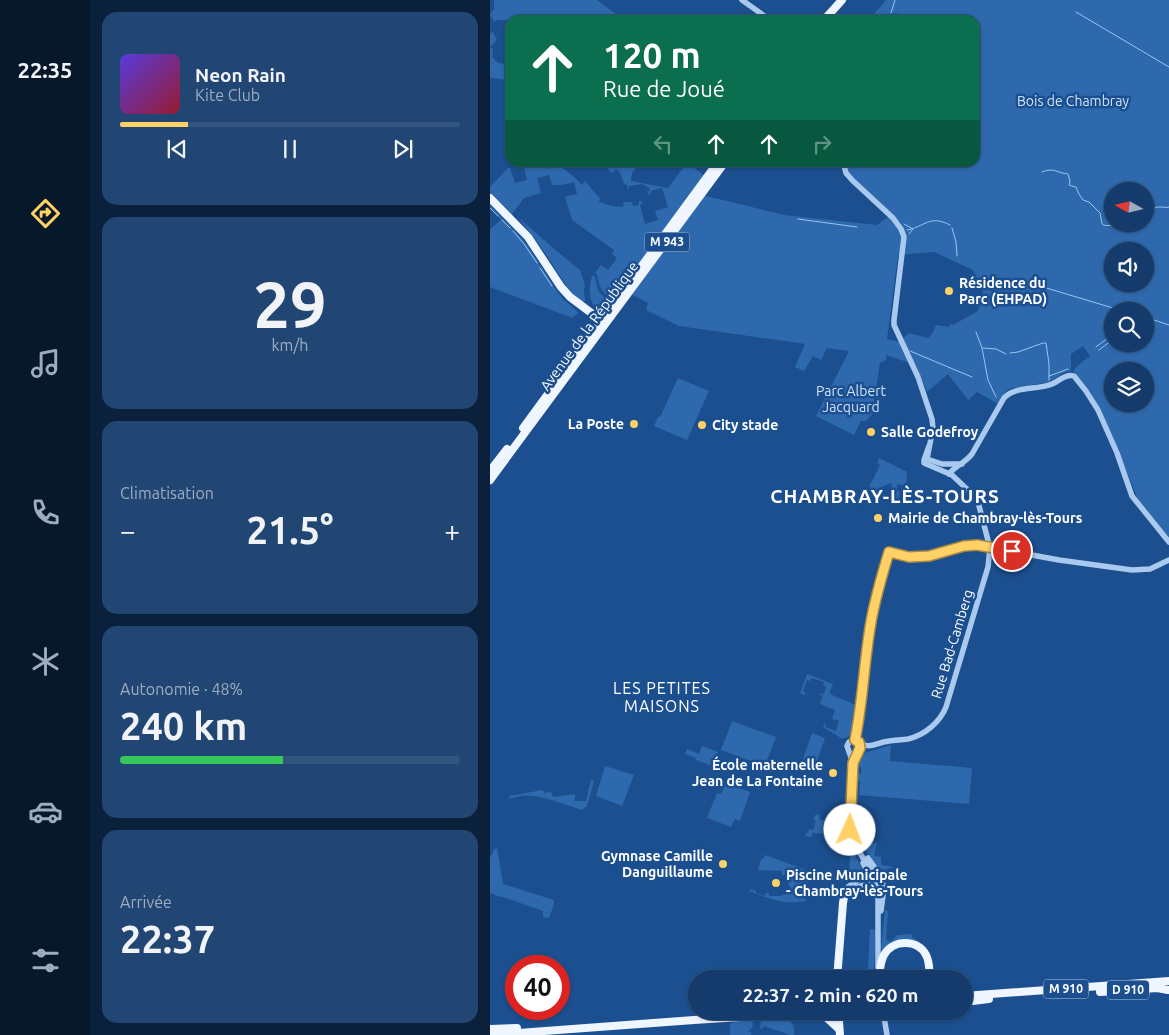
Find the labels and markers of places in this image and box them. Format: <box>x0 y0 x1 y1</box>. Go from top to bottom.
place label: Résidence du Parc (EHPAD) <box>959 275 1047 307</box>
marker: Résidence du Parc (EHPAD) <box>943 285 955 297</box>
place label: La Poste <box>568 416 624 432</box>
place label: City stade <box>712 417 778 433</box>
marker: La Poste <box>628 418 640 430</box>
marker: City stade <box>696 419 708 431</box>
place label: Salle Godefroy <box>881 424 979 440</box>
marker: Salle Godefroy <box>865 426 877 438</box>
place label: Mairie de Chambray-lès-Tours <box>888 510 1083 526</box>
marker: Mairie de Chambray-lès-Tours <box>872 512 884 524</box>
pin <box>991 530 1033 572</box>
place label: École maternelle Jean de La Fontaine <box>692 756 823 789</box>
marker: École maternelle Jean de La Fontaine <box>827 767 839 779</box>
place label: Gymnase Camille Danguillaume <box>601 848 713 880</box>
marker: Gymnase Camille Danguillaume <box>717 858 729 870</box>
place label: Piscine Municipale - Chambray-lès-Tours <box>786 867 924 899</box>
marker: Piscine Municipale - Chambray-lès-Tours <box>770 877 782 889</box>

